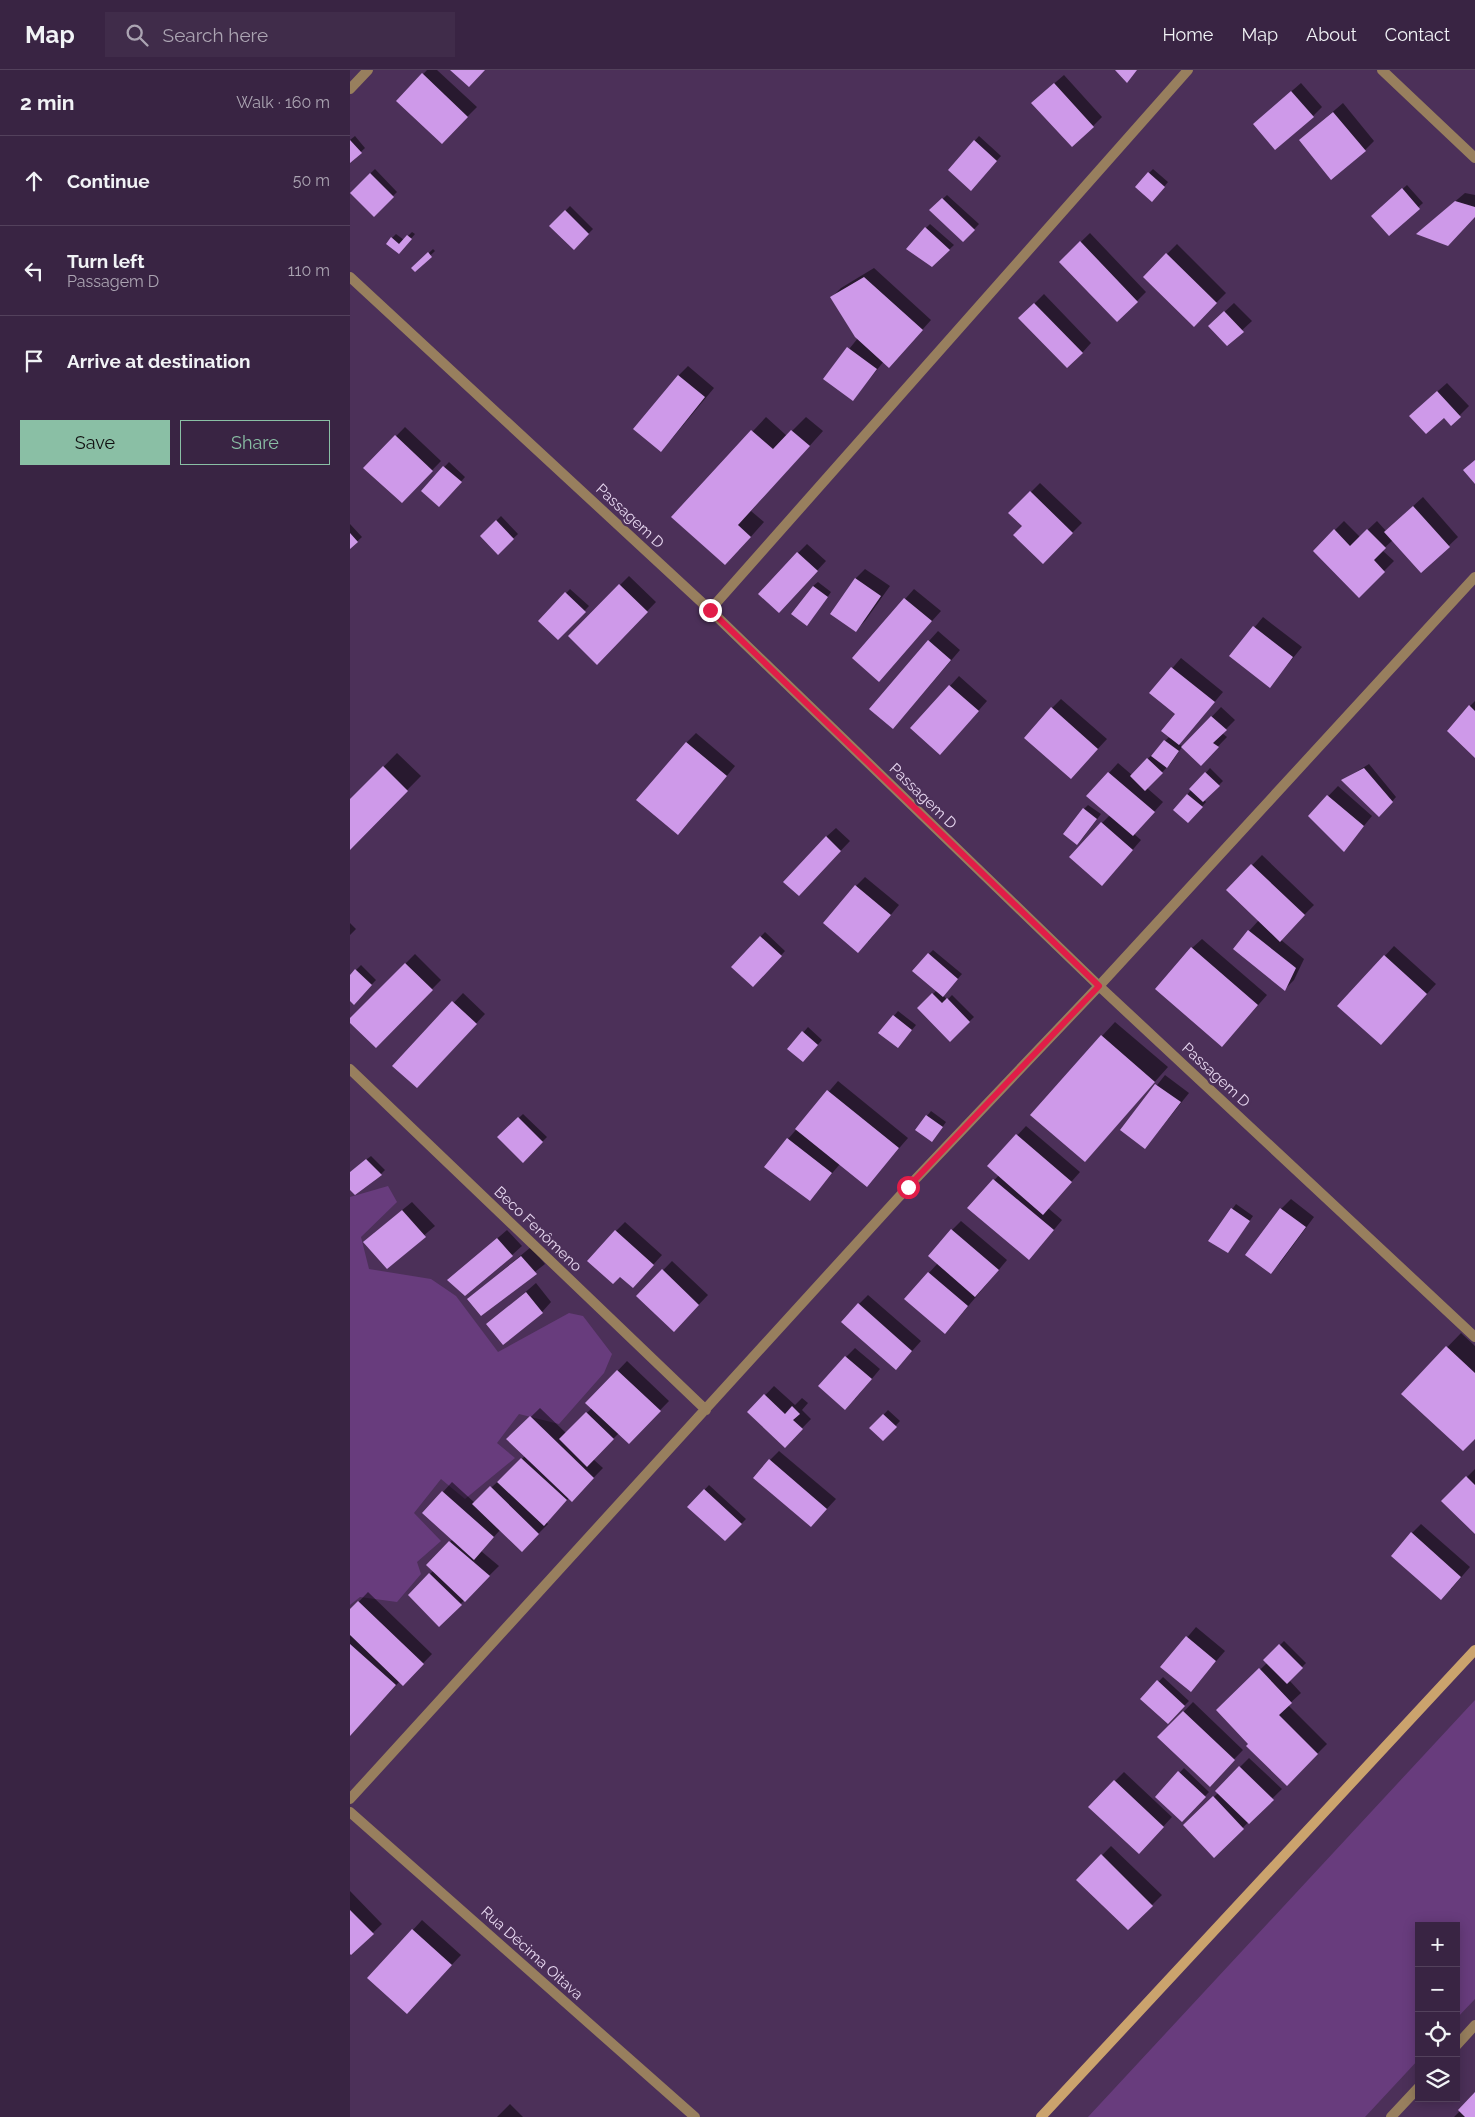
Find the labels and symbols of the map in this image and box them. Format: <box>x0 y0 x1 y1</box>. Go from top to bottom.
street label: Passagem D <box>592 480 668 552</box>
route end <box>699 599 722 622</box>
street label: Passagem D <box>886 759 961 833</box>
street label: Passagem D <box>1178 1039 1254 1111</box>
route start <box>897 1176 920 1199</box>
street label: Beco Fenômeno <box>490 1183 586 1275</box>
street label: Rua Décima Oitava <box>477 1903 587 2003</box>

